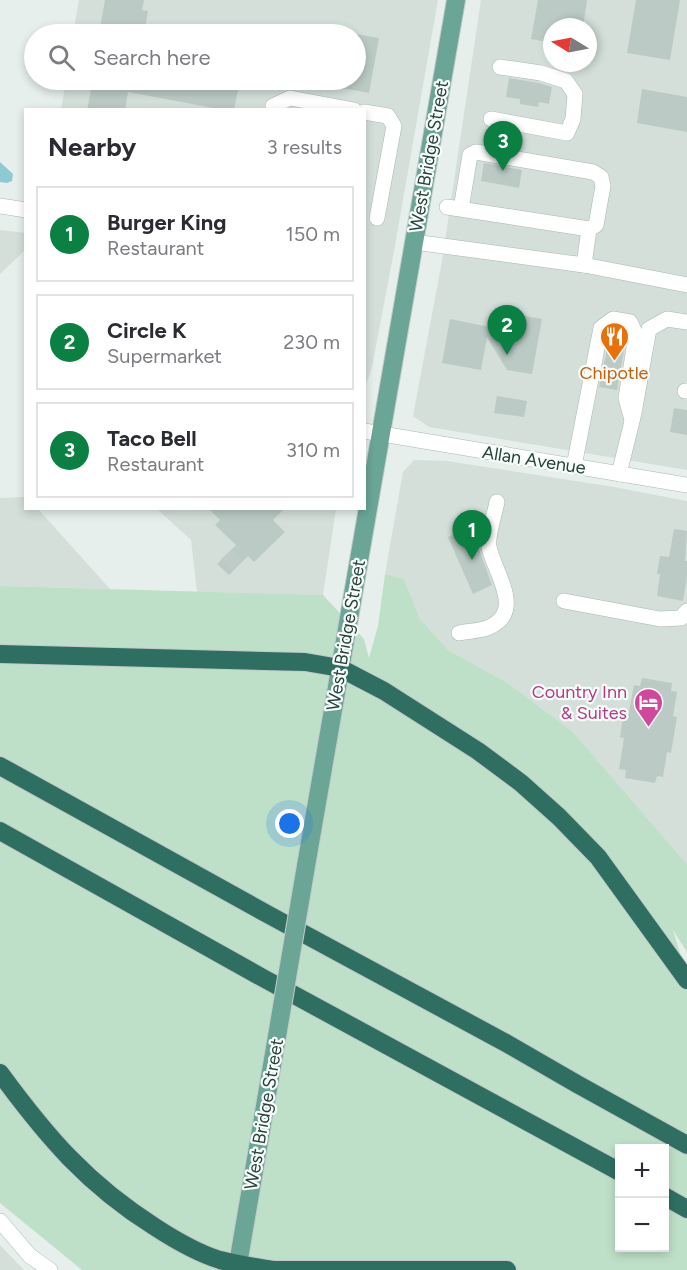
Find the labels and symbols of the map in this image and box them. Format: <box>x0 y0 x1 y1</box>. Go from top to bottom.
north arrow <box>543 18 597 72</box>
street label: West Bridge Street <box>405 79 453 233</box>
pin: 3 <box>484 122 522 171</box>
pin: 2 <box>488 306 526 355</box>
restaurant icon: Chipotle <box>598 320 630 362</box>
place label: Chipotle <box>580 362 649 384</box>
street label: Allan Avenue <box>481 441 588 479</box>
pin: 1 <box>452 510 492 560</box>
street label: West Bridge Street <box>322 558 370 712</box>
place label: Country Inn & Suites <box>532 681 627 724</box>
hotel icon: Country Inn & Suites <box>632 686 664 728</box>
your location <box>275 809 304 838</box>
street label: West Bridge Street <box>240 1037 288 1191</box>

